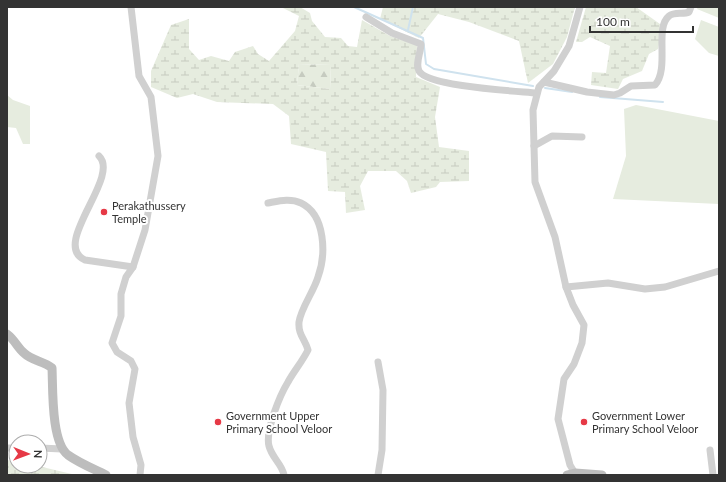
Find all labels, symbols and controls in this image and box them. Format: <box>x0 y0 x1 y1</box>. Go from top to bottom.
scale bar <box>590 8 693 34</box>
text: 100 m <box>596 14 630 29</box>
place label: Perakathussery Temple <box>112 199 186 225</box>
marker: Perakathussery Temple <box>99 207 109 217</box>
place label: Government Upper Primary School Veloor <box>226 409 332 435</box>
place label: Government Lower Primary School Veloor <box>592 409 698 435</box>
marker: Government Upper Primary School Veloor <box>213 417 223 427</box>
marker: Government Lower Primary School Veloor <box>579 417 589 427</box>
north arrow <box>8 434 48 474</box>
text: N <box>32 450 45 459</box>

